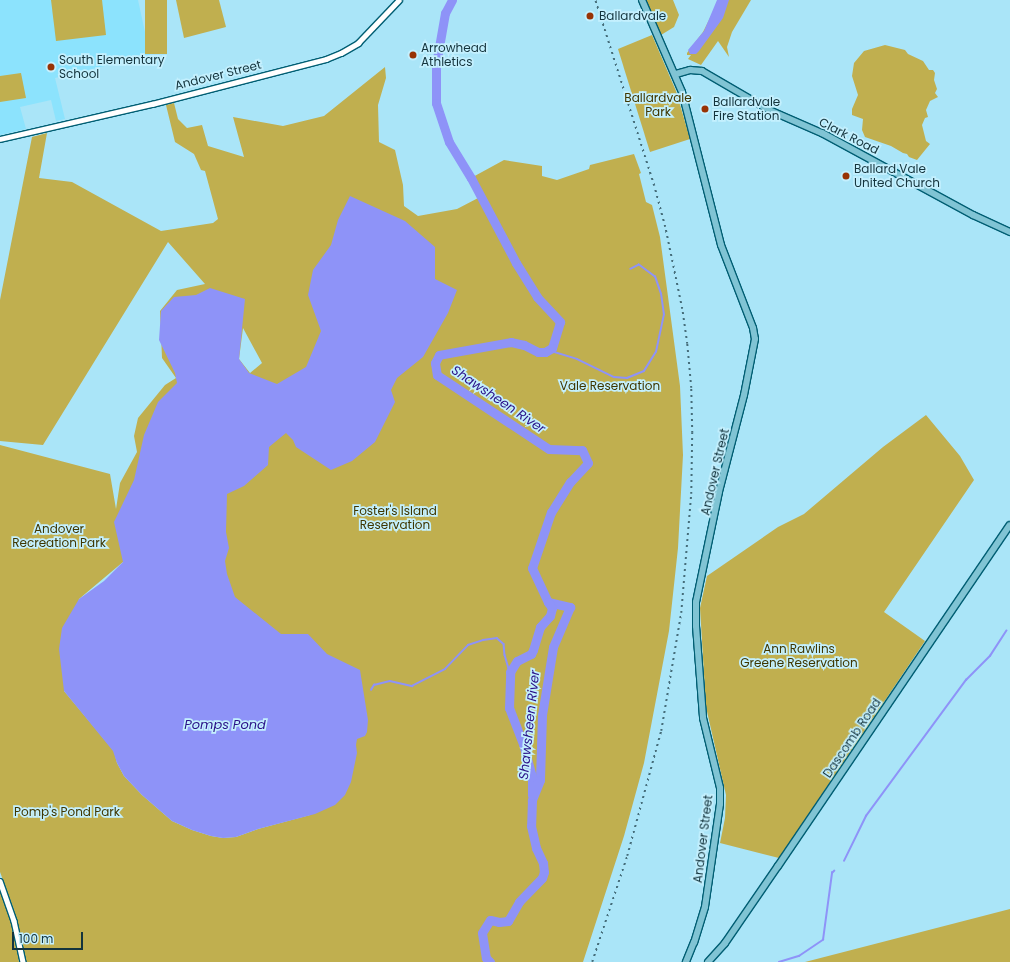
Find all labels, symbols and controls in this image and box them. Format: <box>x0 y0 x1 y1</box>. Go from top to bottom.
place label: Ballardvale <box>599 9 666 23</box>
marker: Ballardvale <box>584 10 596 22</box>
place label: Arrowhead Athletics <box>421 41 487 69</box>
marker: Arrowhead Athletics <box>408 50 418 60</box>
place label: South Elementary School <box>59 53 164 81</box>
street label: Andover Street <box>173 57 263 93</box>
marker: South Elementary School <box>46 62 56 72</box>
park label: Ballardvale Park <box>624 91 692 119</box>
place label: Ballardvale Fire Station <box>713 95 780 123</box>
marker: Ballardvale Fire Station <box>700 104 710 114</box>
street label: Clark Road <box>817 115 881 157</box>
place label: Ballard Vale United Church <box>854 162 940 190</box>
marker: Ballard Vale United Church <box>841 171 851 181</box>
water label: Shawsheen River <box>448 363 548 437</box>
park label: Vale Reservation <box>560 379 660 393</box>
street label: Andover Street <box>698 427 732 517</box>
park label: Foster's Island Reservation <box>353 504 437 532</box>
park label: Andover Recreation Park <box>12 522 106 550</box>
park label: Ann Rawlins Greene Reservation <box>740 642 858 670</box>
water label: Shawsheen River <box>516 669 544 781</box>
street label: Dascomb Road <box>820 696 884 780</box>
water label: Pomps Pond <box>184 717 266 733</box>
street label: Andover Street <box>690 794 716 884</box>
park label: Pomp's Pond Park <box>14 805 120 819</box>
scale bar <box>14 924 85 950</box>
text: 100 m <box>19 930 53 947</box>

